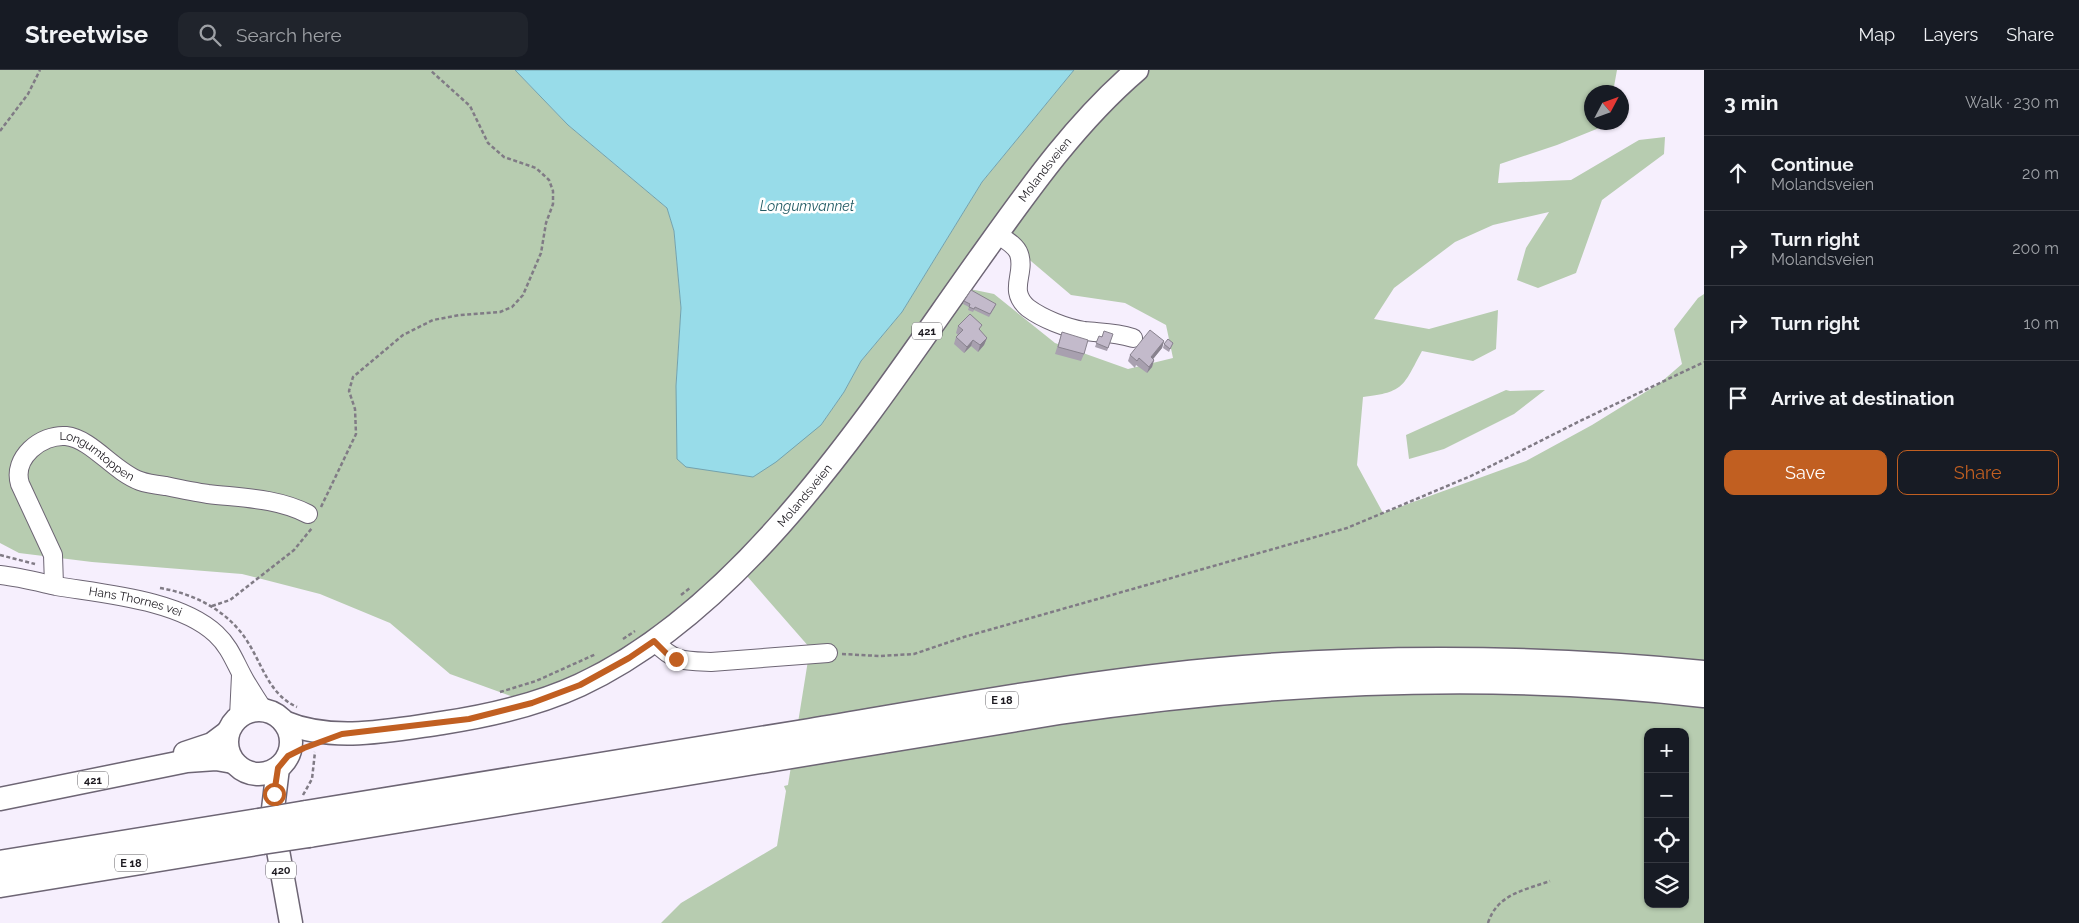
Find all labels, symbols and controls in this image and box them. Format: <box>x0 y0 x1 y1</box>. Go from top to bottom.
search box <box>178 12 528 57</box>
text: Streetwise <box>25 20 148 49</box>
icon: search <box>196 21 224 49</box>
text: Search here <box>236 24 342 46</box>
text: Map <box>1859 24 1895 45</box>
text: Layers <box>1923 24 1978 45</box>
text: Share <box>2006 24 2054 45</box>
north arrow <box>1584 85 1629 130</box>
text: 3 min <box>1724 90 1778 115</box>
text: Walk · 230 m <box>1965 93 2059 112</box>
street label: Molandsveien <box>1016 135 1074 204</box>
text: Continue <box>1771 153 1854 175</box>
icon: ahead <box>1724 159 1752 187</box>
text: 20 m <box>2022 164 2059 183</box>
text: Molandsveien <box>1771 175 1874 194</box>
water label: Longumvannet <box>760 198 855 214</box>
text: Turn right <box>1771 228 1860 250</box>
icon: right <box>1724 234 1752 262</box>
text: 200 m <box>2012 239 2059 258</box>
text: Molandsveien <box>1771 250 1874 269</box>
icon: right <box>1724 309 1752 337</box>
text: Turn right <box>1771 312 1860 334</box>
text: 10 m <box>2024 314 2059 333</box>
road number: 421 <box>912 322 942 340</box>
icon: arrive <box>1724 384 1752 412</box>
text: Arrive at destination <box>1771 387 1955 409</box>
street label: Longumtoppen <box>60 429 137 484</box>
button: Save <box>1724 450 1887 495</box>
button: Share <box>1897 450 2059 495</box>
street label: Molandsveien <box>774 461 835 530</box>
street label: Hans Thornes vei <box>88 584 184 619</box>
route end <box>665 648 688 671</box>
road number: E 18 <box>986 692 1018 708</box>
map controls <box>1644 728 1689 908</box>
button: + <box>1644 728 1689 773</box>
road number: 421 <box>78 772 108 788</box>
button: − <box>1644 773 1689 818</box>
route start <box>263 783 286 806</box>
button: locate <box>1644 818 1689 863</box>
road number: E 18 <box>115 854 147 871</box>
road number: 420 <box>266 862 296 878</box>
button: layers <box>1644 863 1689 908</box>

